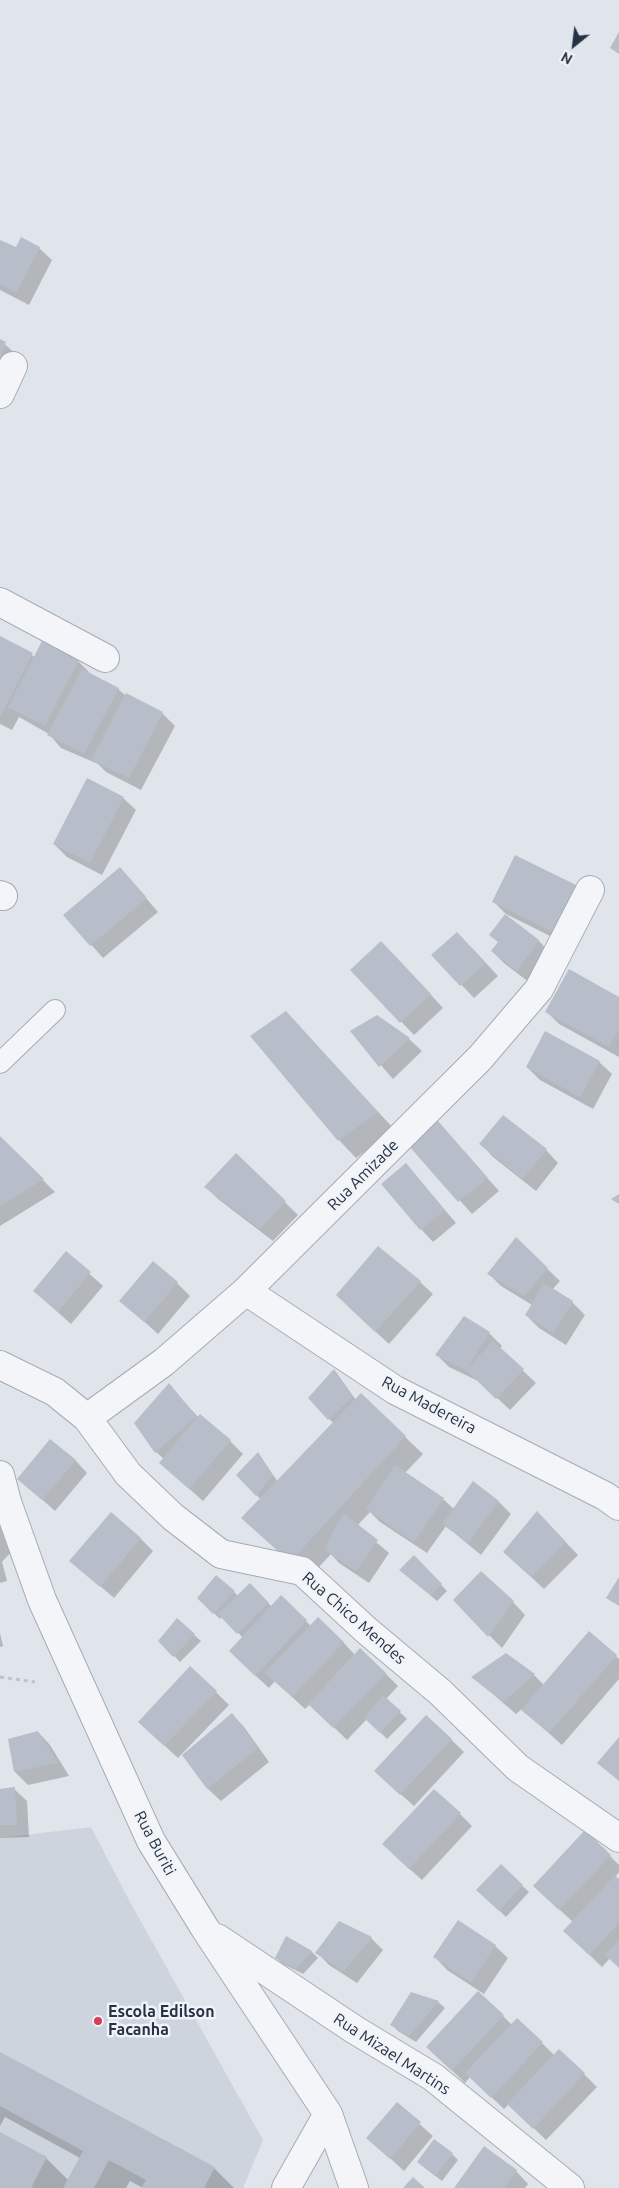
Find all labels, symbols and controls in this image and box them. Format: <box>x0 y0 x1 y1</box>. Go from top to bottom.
north arrow <box>549 20 599 70</box>
text: N <box>558 49 575 68</box>
street label: Rua Amizade <box>323 1135 403 1215</box>
street label: Rua Madereira <box>378 1372 480 1438</box>
street label: Rua Chico Mendes <box>298 1568 410 1668</box>
street label: Rua Buriti <box>130 1807 180 1879</box>
place label: Escola Edilson Facanha <box>108 2002 215 2040</box>
street label: Rua Mizael Martins <box>330 2009 454 2099</box>
marker: Escola Edilson Facanha <box>92 2015 104 2027</box>

